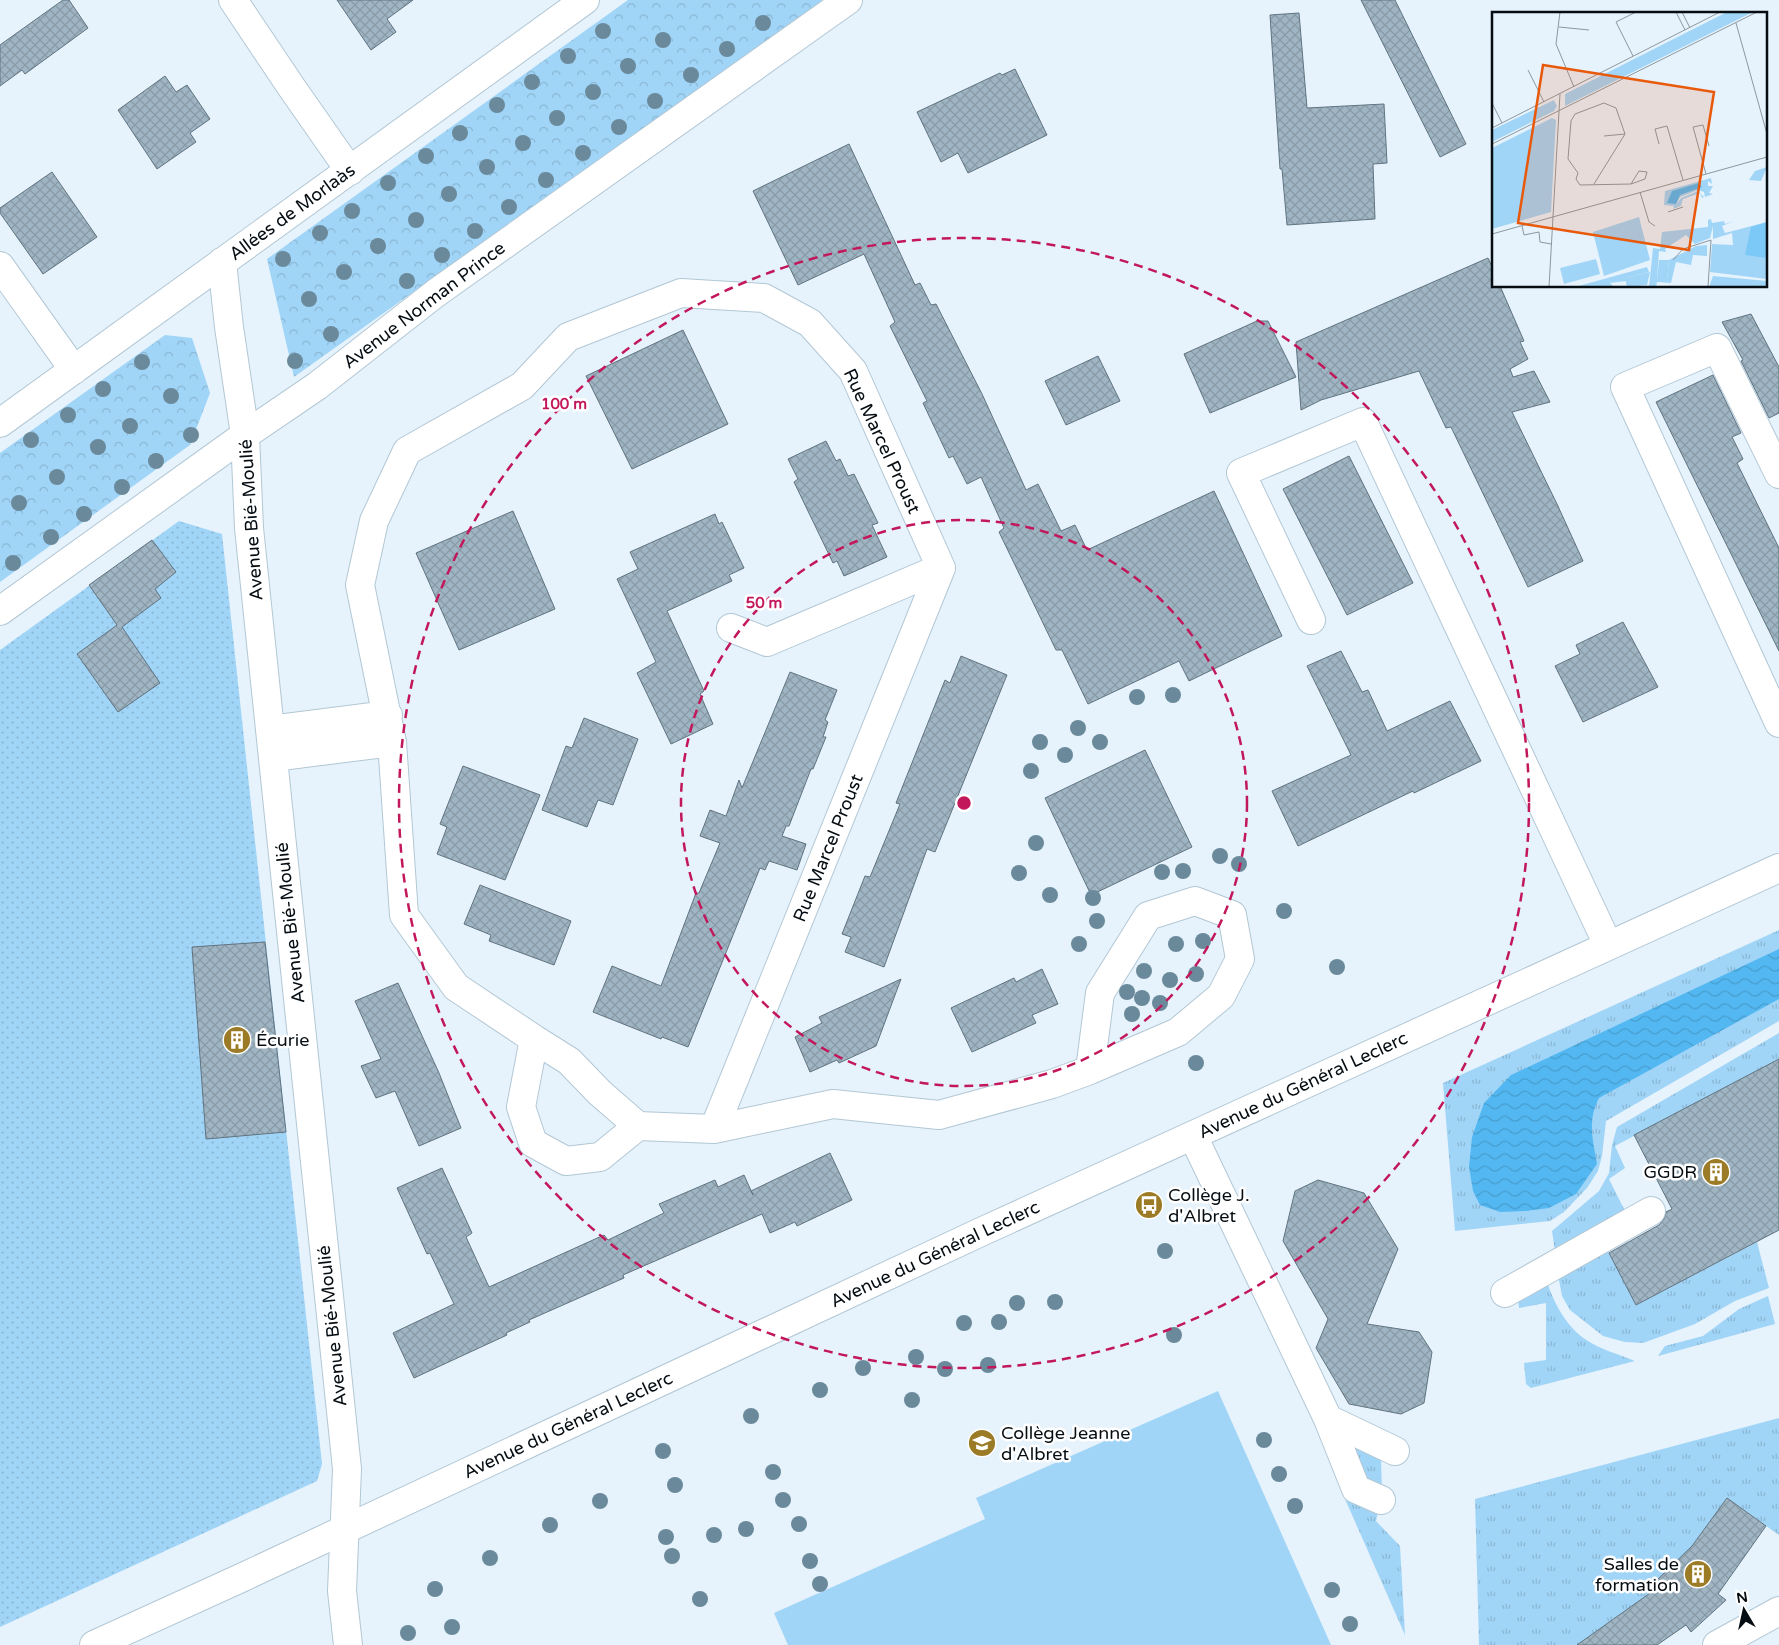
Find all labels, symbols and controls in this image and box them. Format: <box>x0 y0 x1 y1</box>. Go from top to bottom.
inset map <box>1492 12 1766 288</box>
street label: Allées de Morlaàs <box>225 159 359 265</box>
street label: Avenue Norman Prince <box>339 237 509 373</box>
street label: Rue Marcel Proust <box>839 365 925 517</box>
text: 100 m <box>541 395 587 413</box>
street label: Avenue Bié-Moulié <box>234 439 268 601</box>
text: 50 m <box>746 594 782 612</box>
street label: Rue Marcel Proust <box>788 771 868 925</box>
centre of rings <box>955 794 973 812</box>
street label: Avenue Bié-Moulié <box>271 841 309 1005</box>
building icon: Écurie <box>222 1025 252 1055</box>
street label: Avenue du Général Leclerc <box>1195 1027 1411 1143</box>
place label: Écurie <box>256 1029 309 1051</box>
building icon: GGDR <box>1701 1157 1731 1187</box>
place label: GGDR <box>1643 1161 1697 1183</box>
place label: Collège J. d'Albret <box>1168 1184 1250 1227</box>
bus stop icon: Collège J. d'Albret <box>1134 1190 1164 1220</box>
street label: Avenue du Général Leclerc <box>827 1196 1043 1312</box>
street label: Avenue Bié-Moulié <box>313 1244 351 1408</box>
street label: Avenue du Général Leclerc <box>460 1367 676 1483</box>
place label: Collège Jeanne d'Albret <box>1001 1422 1130 1465</box>
school or university icon: Collège Jeanne d'Albret <box>967 1428 997 1458</box>
place label: Salles de formation <box>1595 1553 1679 1596</box>
building icon: Salles de formation <box>1683 1559 1713 1589</box>
north arrow <box>1719 1585 1769 1635</box>
text: N <box>1735 1588 1749 1607</box>

